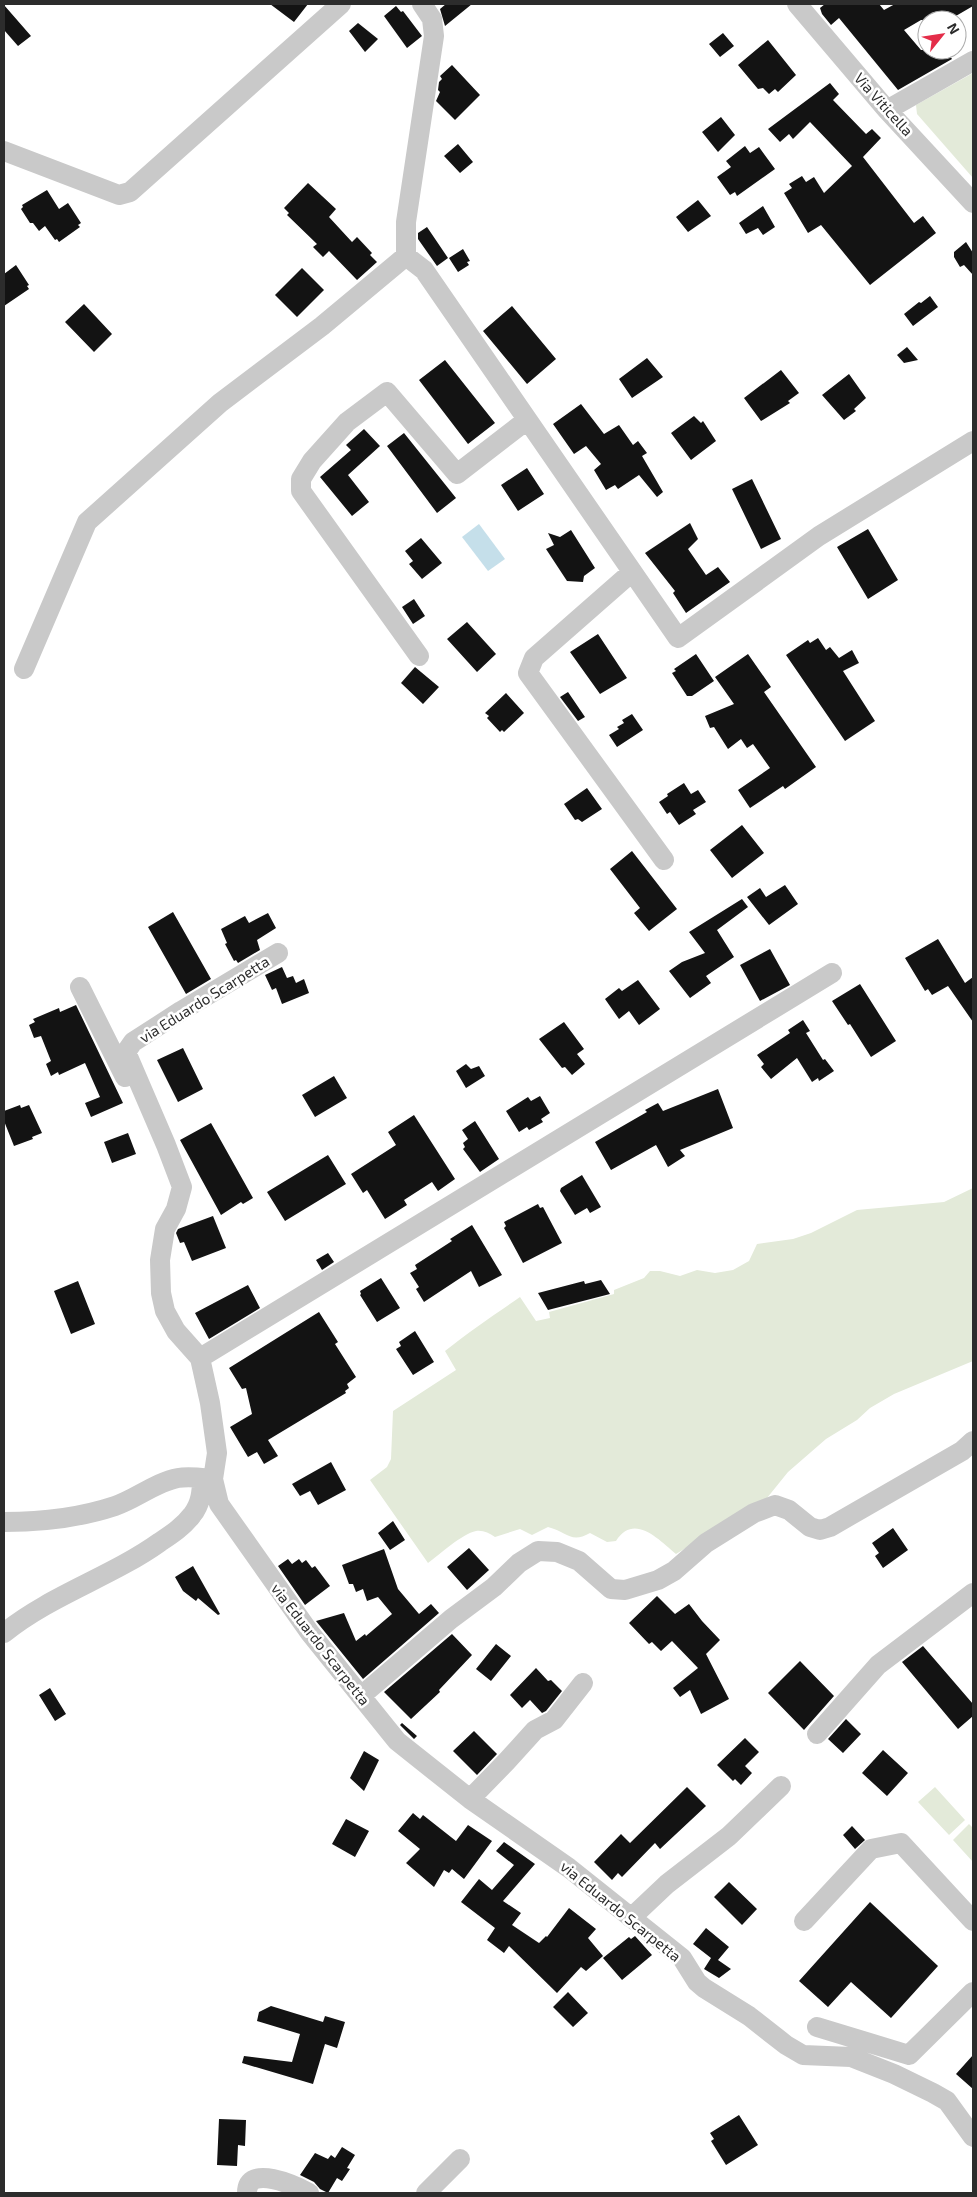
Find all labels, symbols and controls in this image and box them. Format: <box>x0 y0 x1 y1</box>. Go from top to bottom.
north arrow <box>917 10 967 60</box>
text: N <box>944 20 964 37</box>
street label: Via Viticella <box>851 69 917 139</box>
street label: via Eduardo Scarpetta <box>136 952 272 1046</box>
street label: via Eduardo Scarpetta <box>268 1579 374 1709</box>
street label: via Eduardo Scarpetta <box>557 1857 685 1965</box>

